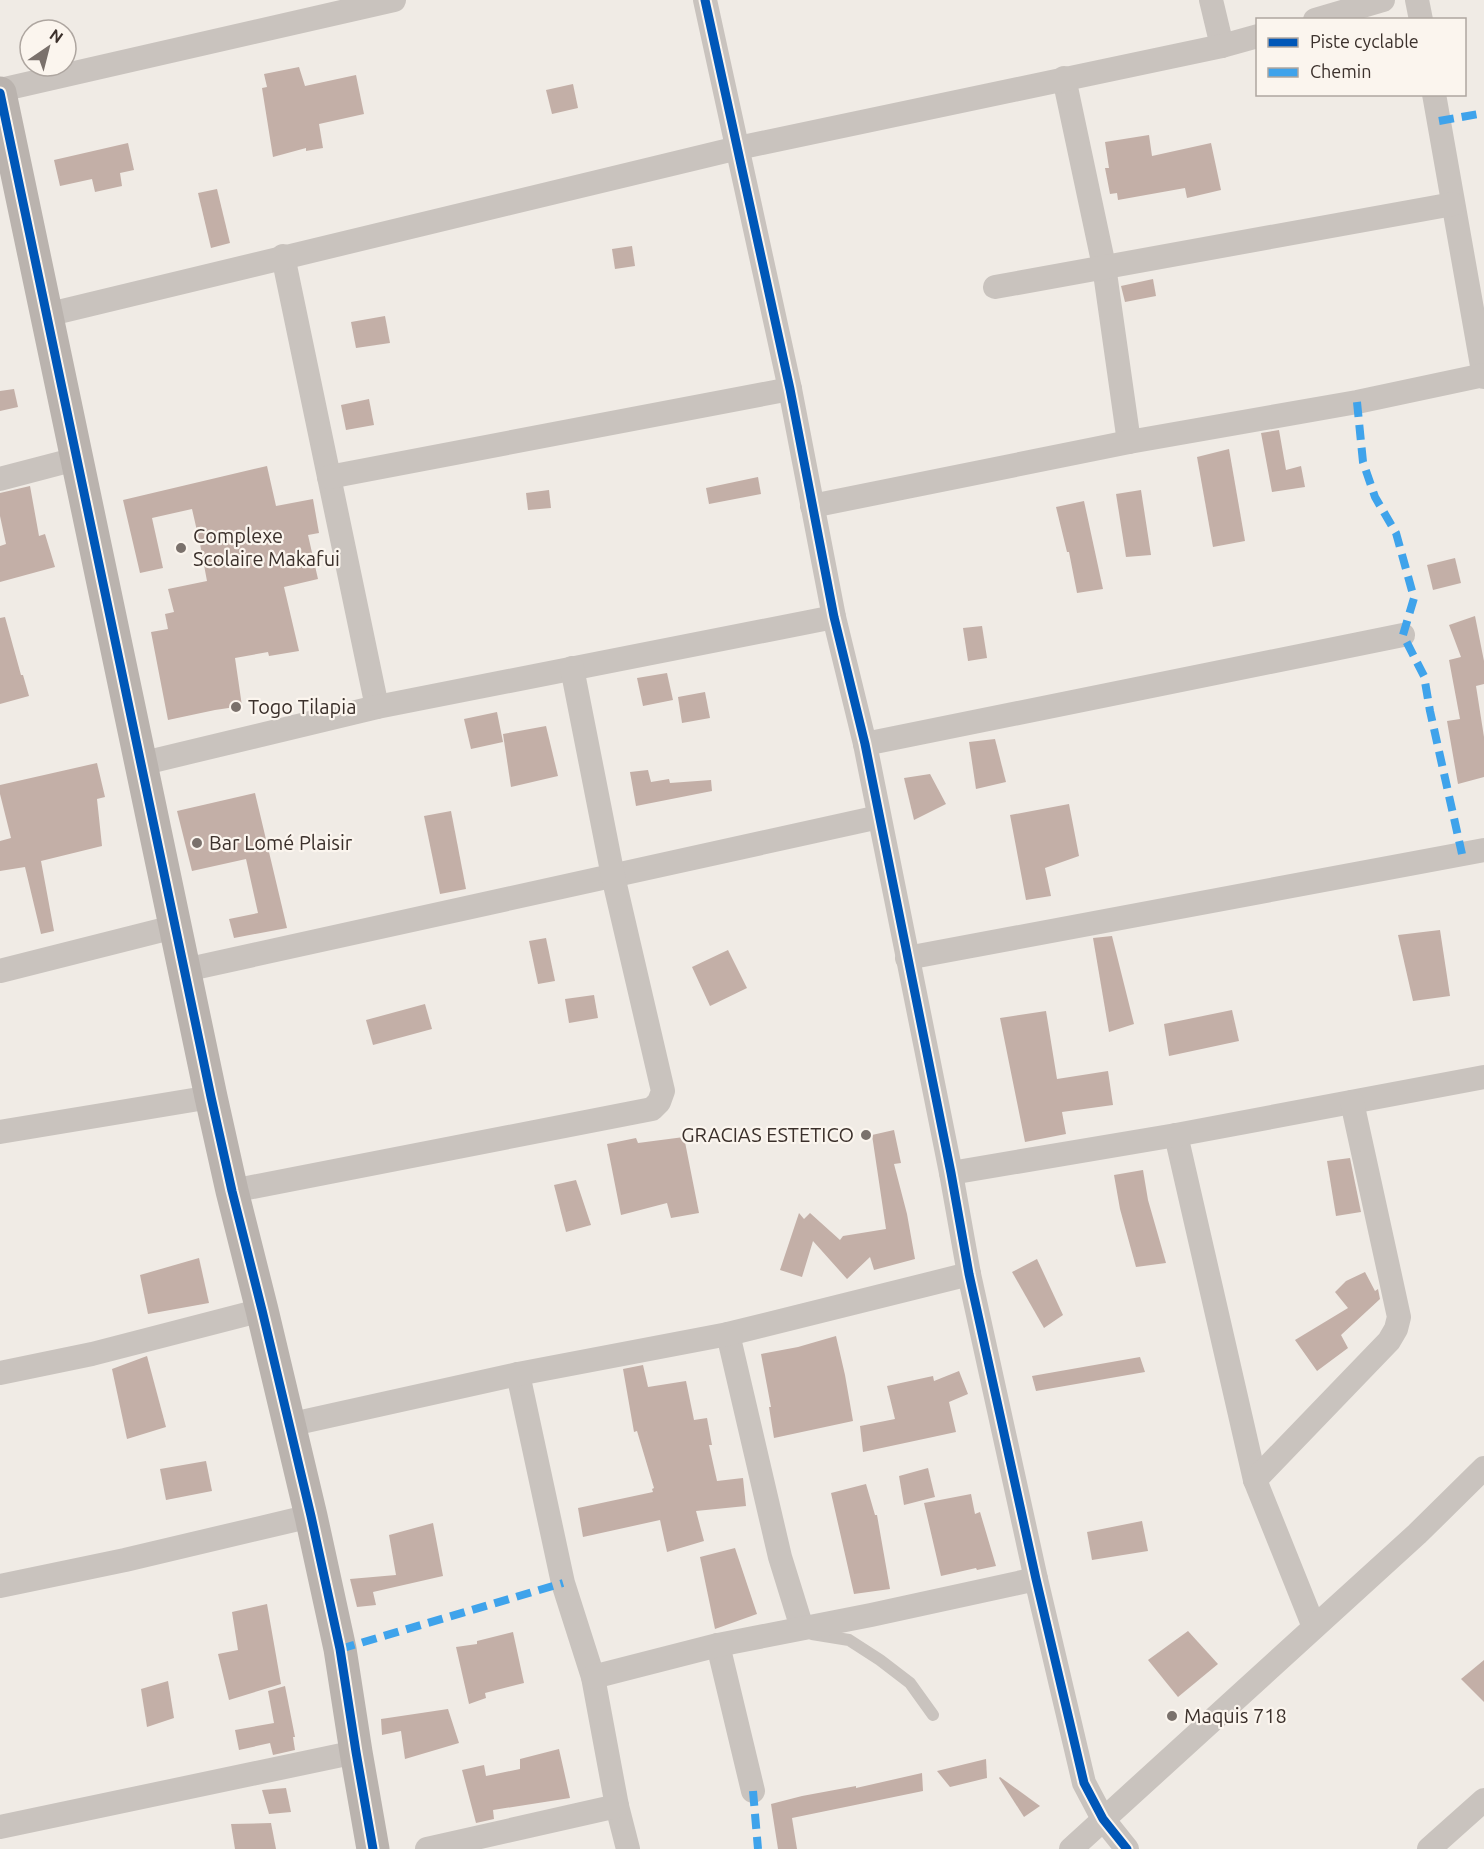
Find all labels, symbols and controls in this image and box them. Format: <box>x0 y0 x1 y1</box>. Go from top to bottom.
north arrow <box>18 18 78 78</box>
legend <box>1256 18 1466 96</box>
text: N <box>47 25 67 47</box>
text: Piste cyclable <box>1310 31 1419 51</box>
text: Chemin <box>1310 61 1371 81</box>
place label: Complexe Scolaire Makafui <box>193 524 340 570</box>
marker: Complexe Scolaire Makafui <box>174 541 188 555</box>
place label: Togo Tilapia <box>248 695 356 718</box>
marker: Togo Tilapia <box>229 700 243 714</box>
place label: Bar Lomé Plaisir <box>209 831 353 854</box>
marker: Bar Lomé Plaisir <box>190 836 204 850</box>
place label: GRACIAS ESTETICO <box>681 1123 854 1146</box>
marker: GRACIAS ESTETICO <box>859 1128 873 1142</box>
place label: Maquis 718 <box>1184 1704 1287 1727</box>
marker: Maquis 718 <box>1165 1709 1179 1723</box>

